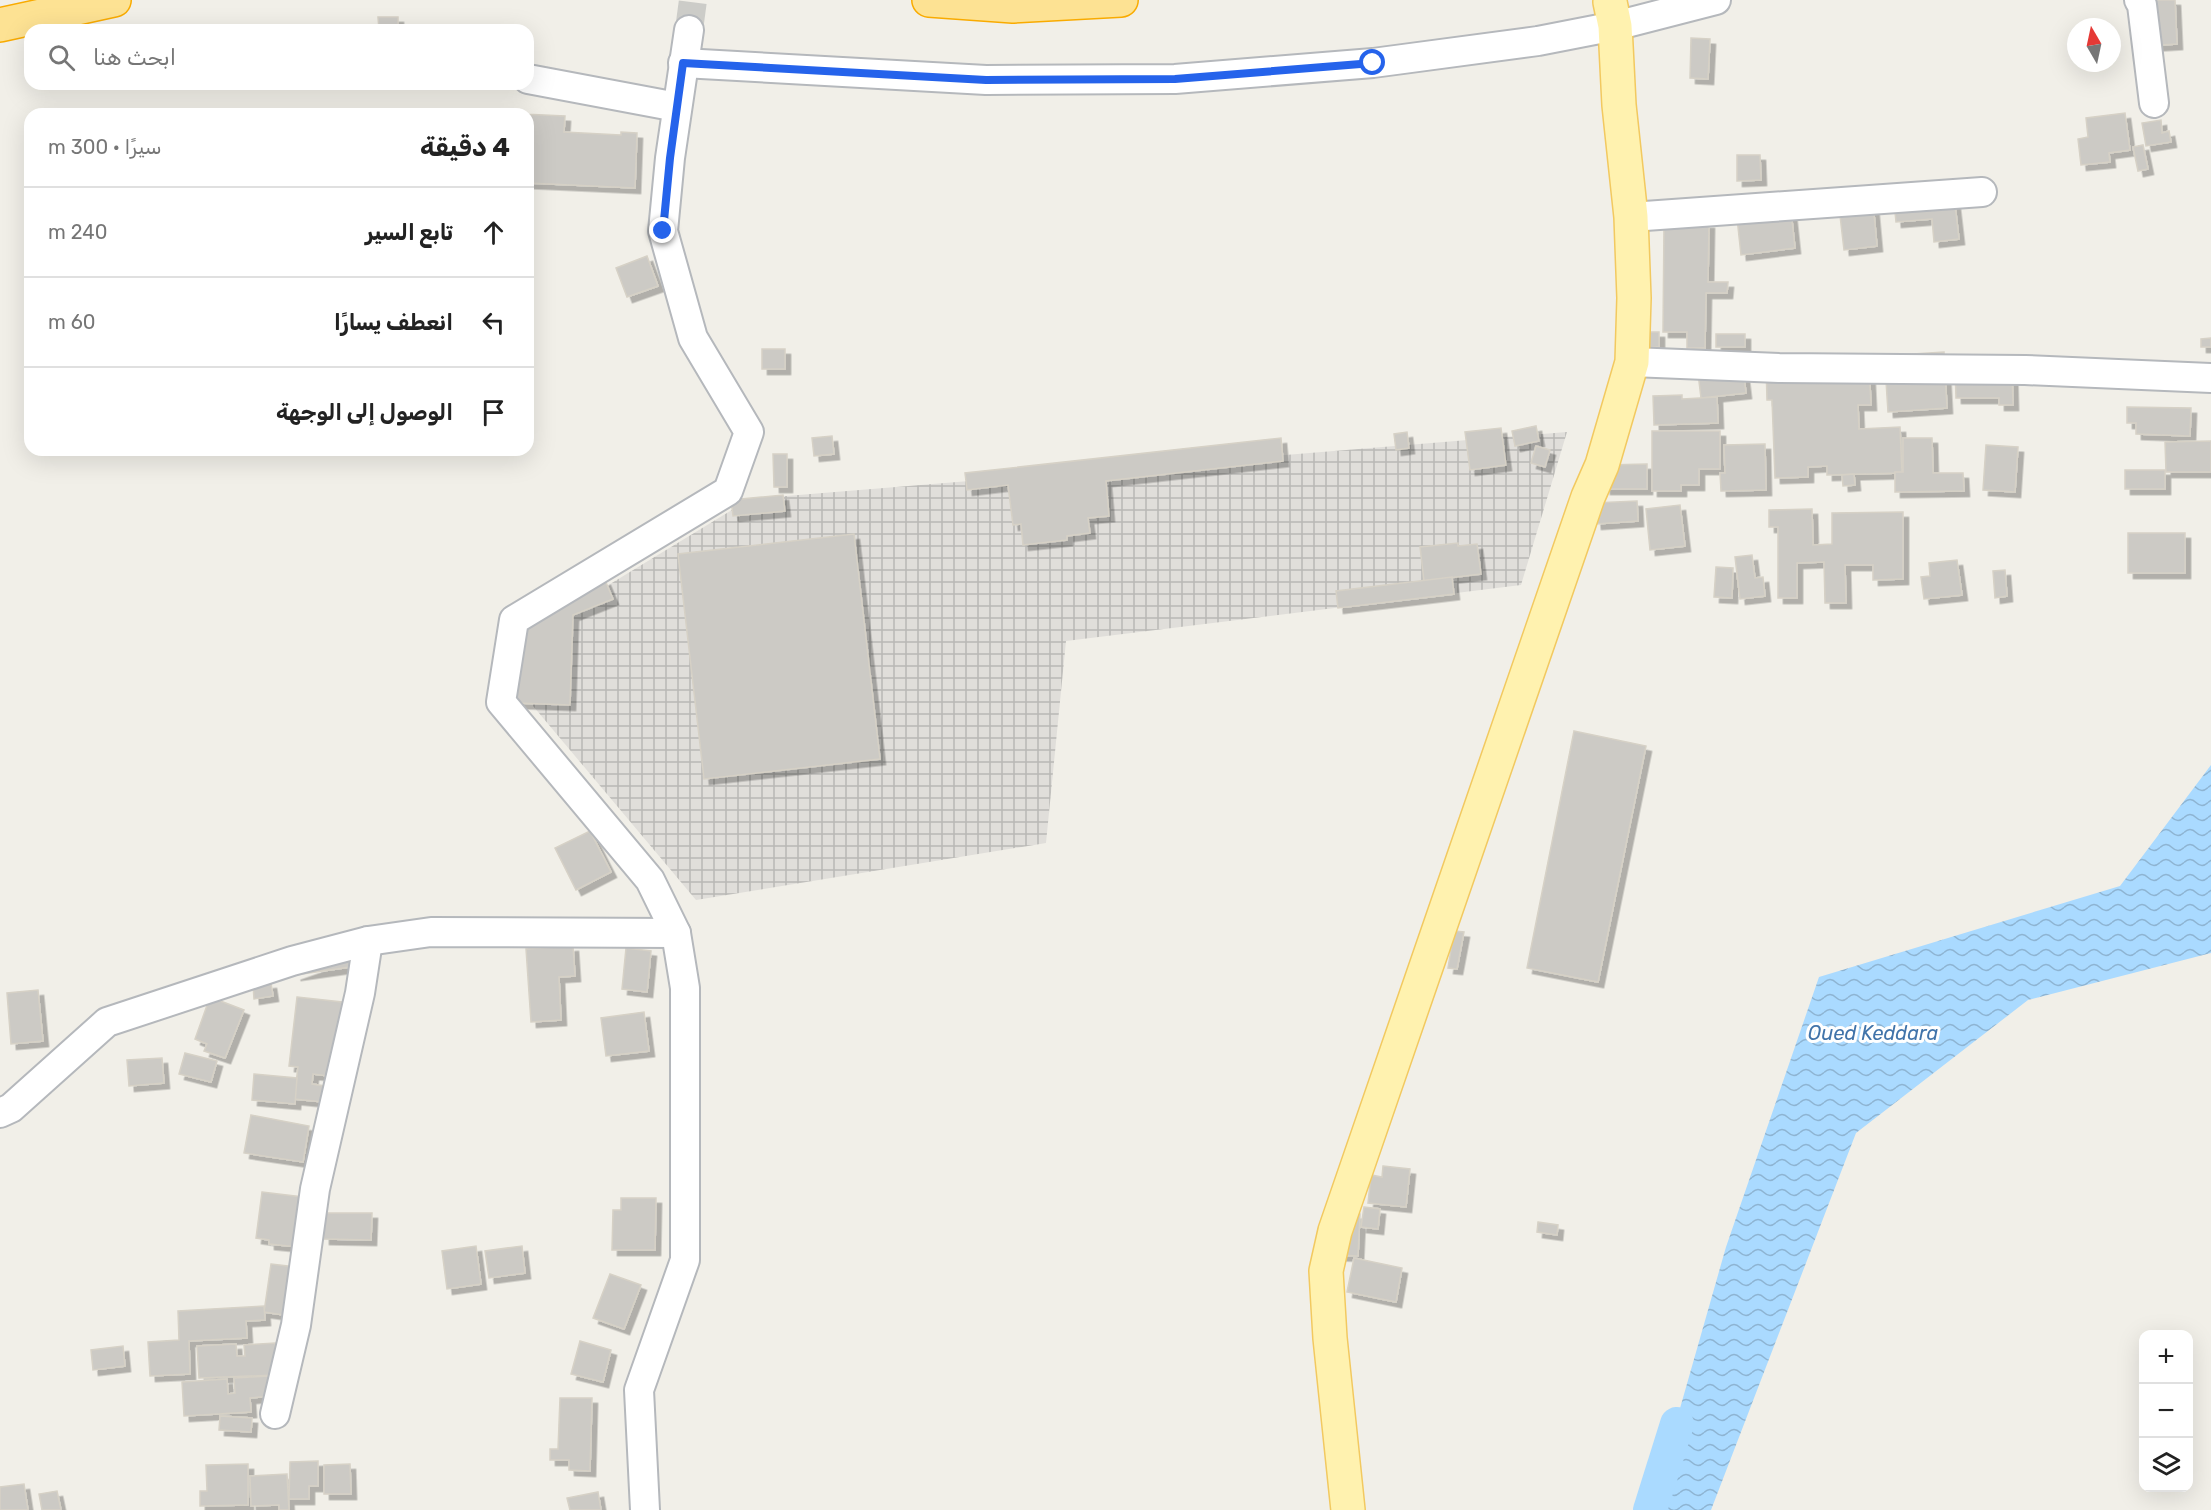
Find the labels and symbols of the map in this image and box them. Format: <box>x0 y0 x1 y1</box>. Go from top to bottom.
north arrow <box>2067 18 2121 72</box>
route start <box>1359 49 1385 75</box>
route end <box>649 217 675 243</box>
water label: Oued Keddara <box>1808 1021 1939 1045</box>

